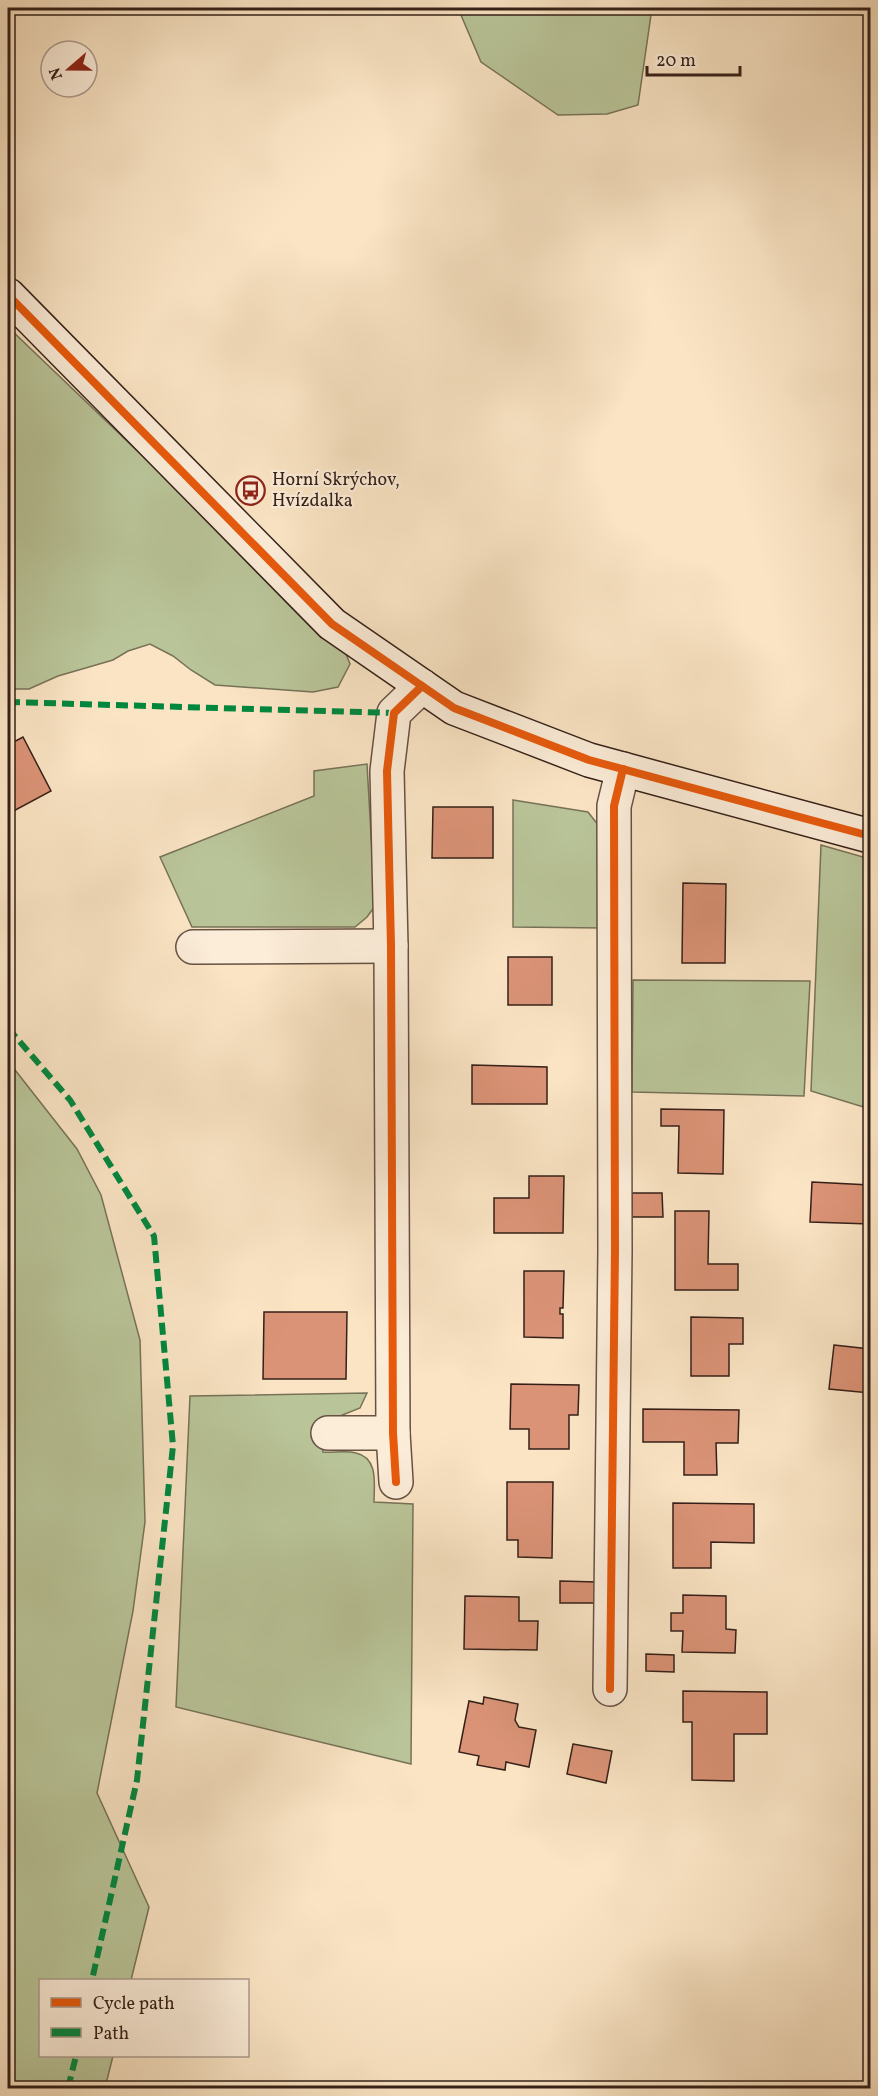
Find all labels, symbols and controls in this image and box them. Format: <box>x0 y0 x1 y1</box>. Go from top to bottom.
north arrow <box>39 39 99 99</box>
scale bar <box>647 39 740 77</box>
text: 20 m <box>656 49 696 74</box>
text: N <box>44 64 69 83</box>
place label: Horní Skrýchov, Hvízdalka <box>272 468 400 514</box>
bus stop icon: Horní Skrýchov, Hvízdalka <box>235 474 267 506</box>
legend <box>39 1979 249 2057</box>
text: Cycle path <box>93 1992 175 2017</box>
text: Path <box>93 2022 129 2047</box>

